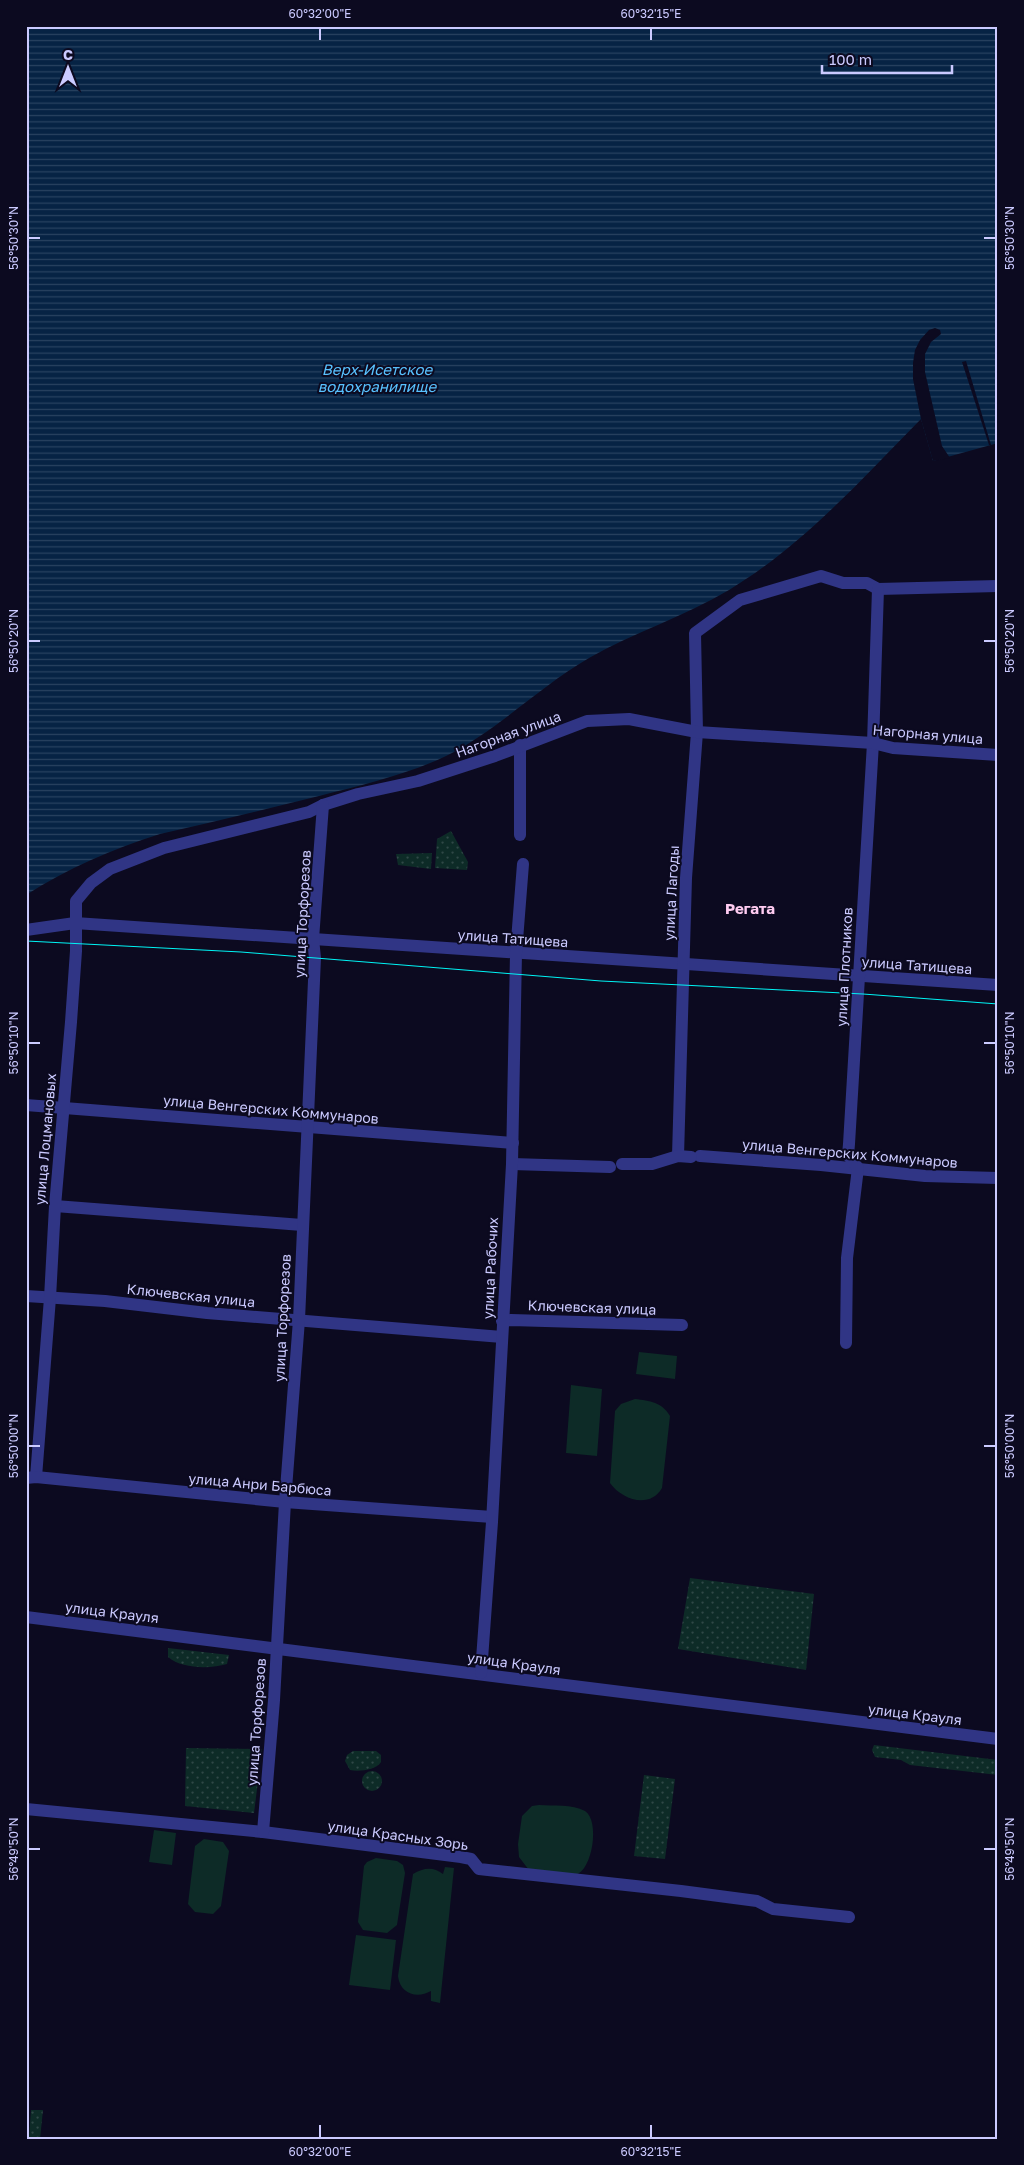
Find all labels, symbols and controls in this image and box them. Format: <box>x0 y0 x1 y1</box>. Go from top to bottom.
text: 60°32'00"E <box>289 6 351 21</box>
text: 60°32'15"E <box>621 6 681 21</box>
north arrow <box>42 42 92 92</box>
scale bar <box>822 42 952 74</box>
text: С <box>63 46 73 63</box>
text: 100 m <box>829 50 872 68</box>
text: 56°50'30"N <box>6 206 21 270</box>
text: 56°50'30"N <box>1002 206 1017 270</box>
water label: Верх-Исетское водохранилище <box>318 360 438 395</box>
text: 56°50'20"N <box>6 609 21 673</box>
text: 56°50'20"N <box>1002 609 1017 673</box>
street label: Нагорная улица <box>453 707 563 761</box>
street label: Нагорная улица <box>872 721 984 747</box>
street label: улица Лагоды <box>660 845 682 941</box>
street label: улица Торфорезов <box>290 850 314 978</box>
district label: Регата <box>725 899 775 917</box>
street label: улица Плотников <box>832 907 856 1027</box>
street label: улица Татищева <box>457 926 569 950</box>
street label: улица Татищева <box>861 953 973 977</box>
text: 56°50'10"N <box>6 1011 21 1075</box>
text: 56°50'10"N <box>1002 1011 1017 1075</box>
street label: улица Лоцмановых <box>31 1072 59 1206</box>
street label: улица Венгерских Коммунаров <box>163 1091 380 1127</box>
street label: улица Венгерских Коммунаров <box>742 1135 959 1171</box>
street label: улица Рабочих <box>479 1216 501 1320</box>
street label: улица Торфорезов <box>270 1254 294 1382</box>
street label: Ключевская улица <box>126 1280 256 1310</box>
street label: Ключевская улица <box>527 1296 657 1318</box>
text: 56°50'00"N <box>6 1414 21 1478</box>
text: 56°50'00"N <box>1002 1414 1017 1478</box>
street label: улица Анри Барбюса <box>188 1469 332 1499</box>
street label: улица Крауля <box>64 1598 160 1626</box>
street label: улица Крауля <box>466 1648 562 1678</box>
street label: улица Торфорезов <box>243 1657 269 1786</box>
street label: улица Крауля <box>867 1700 963 1728</box>
text: 56°49'50"N <box>6 1817 21 1881</box>
street label: улица Красных Зорь <box>327 1817 469 1853</box>
text: 56°49'50"N <box>1002 1817 1017 1881</box>
text: 60°32'00"E <box>289 2144 351 2159</box>
text: 60°32'15"E <box>621 2144 681 2159</box>

